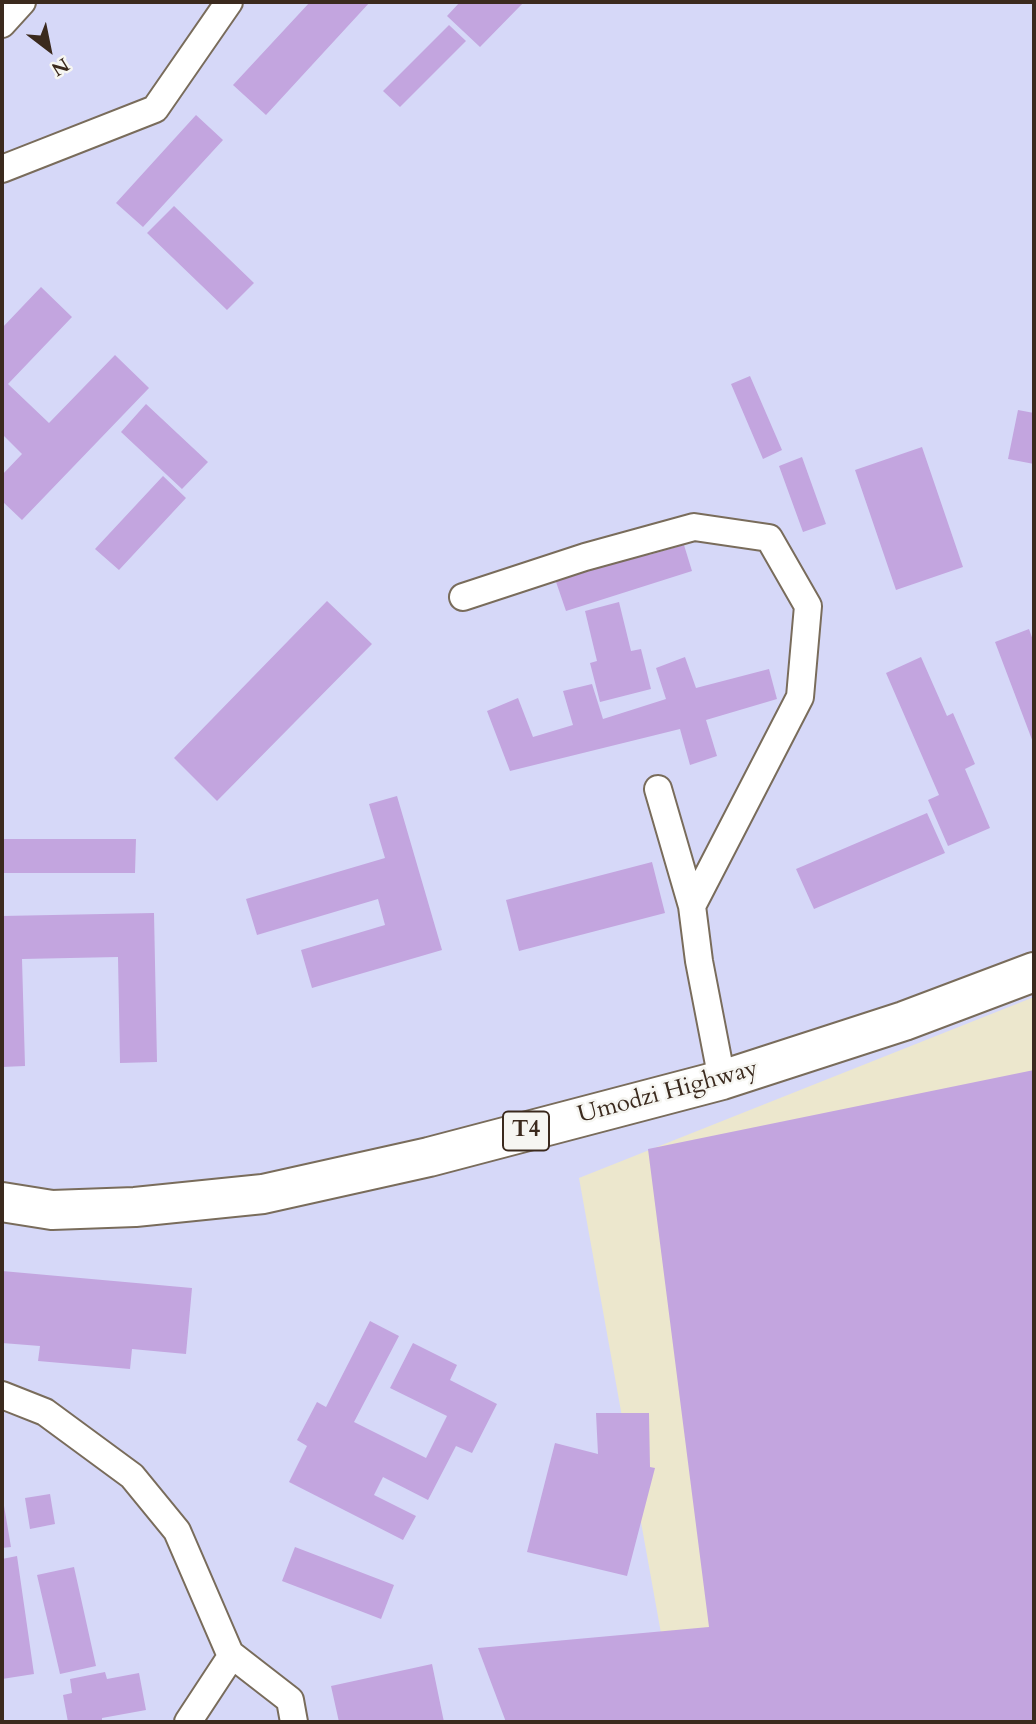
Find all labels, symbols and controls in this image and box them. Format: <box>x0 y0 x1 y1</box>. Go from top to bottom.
north arrow <box>14 14 84 84</box>
text: N <box>46 51 74 82</box>
street label: Umodzi Highway <box>575 1055 761 1131</box>
road number: T4 <box>503 1112 549 1150</box>

